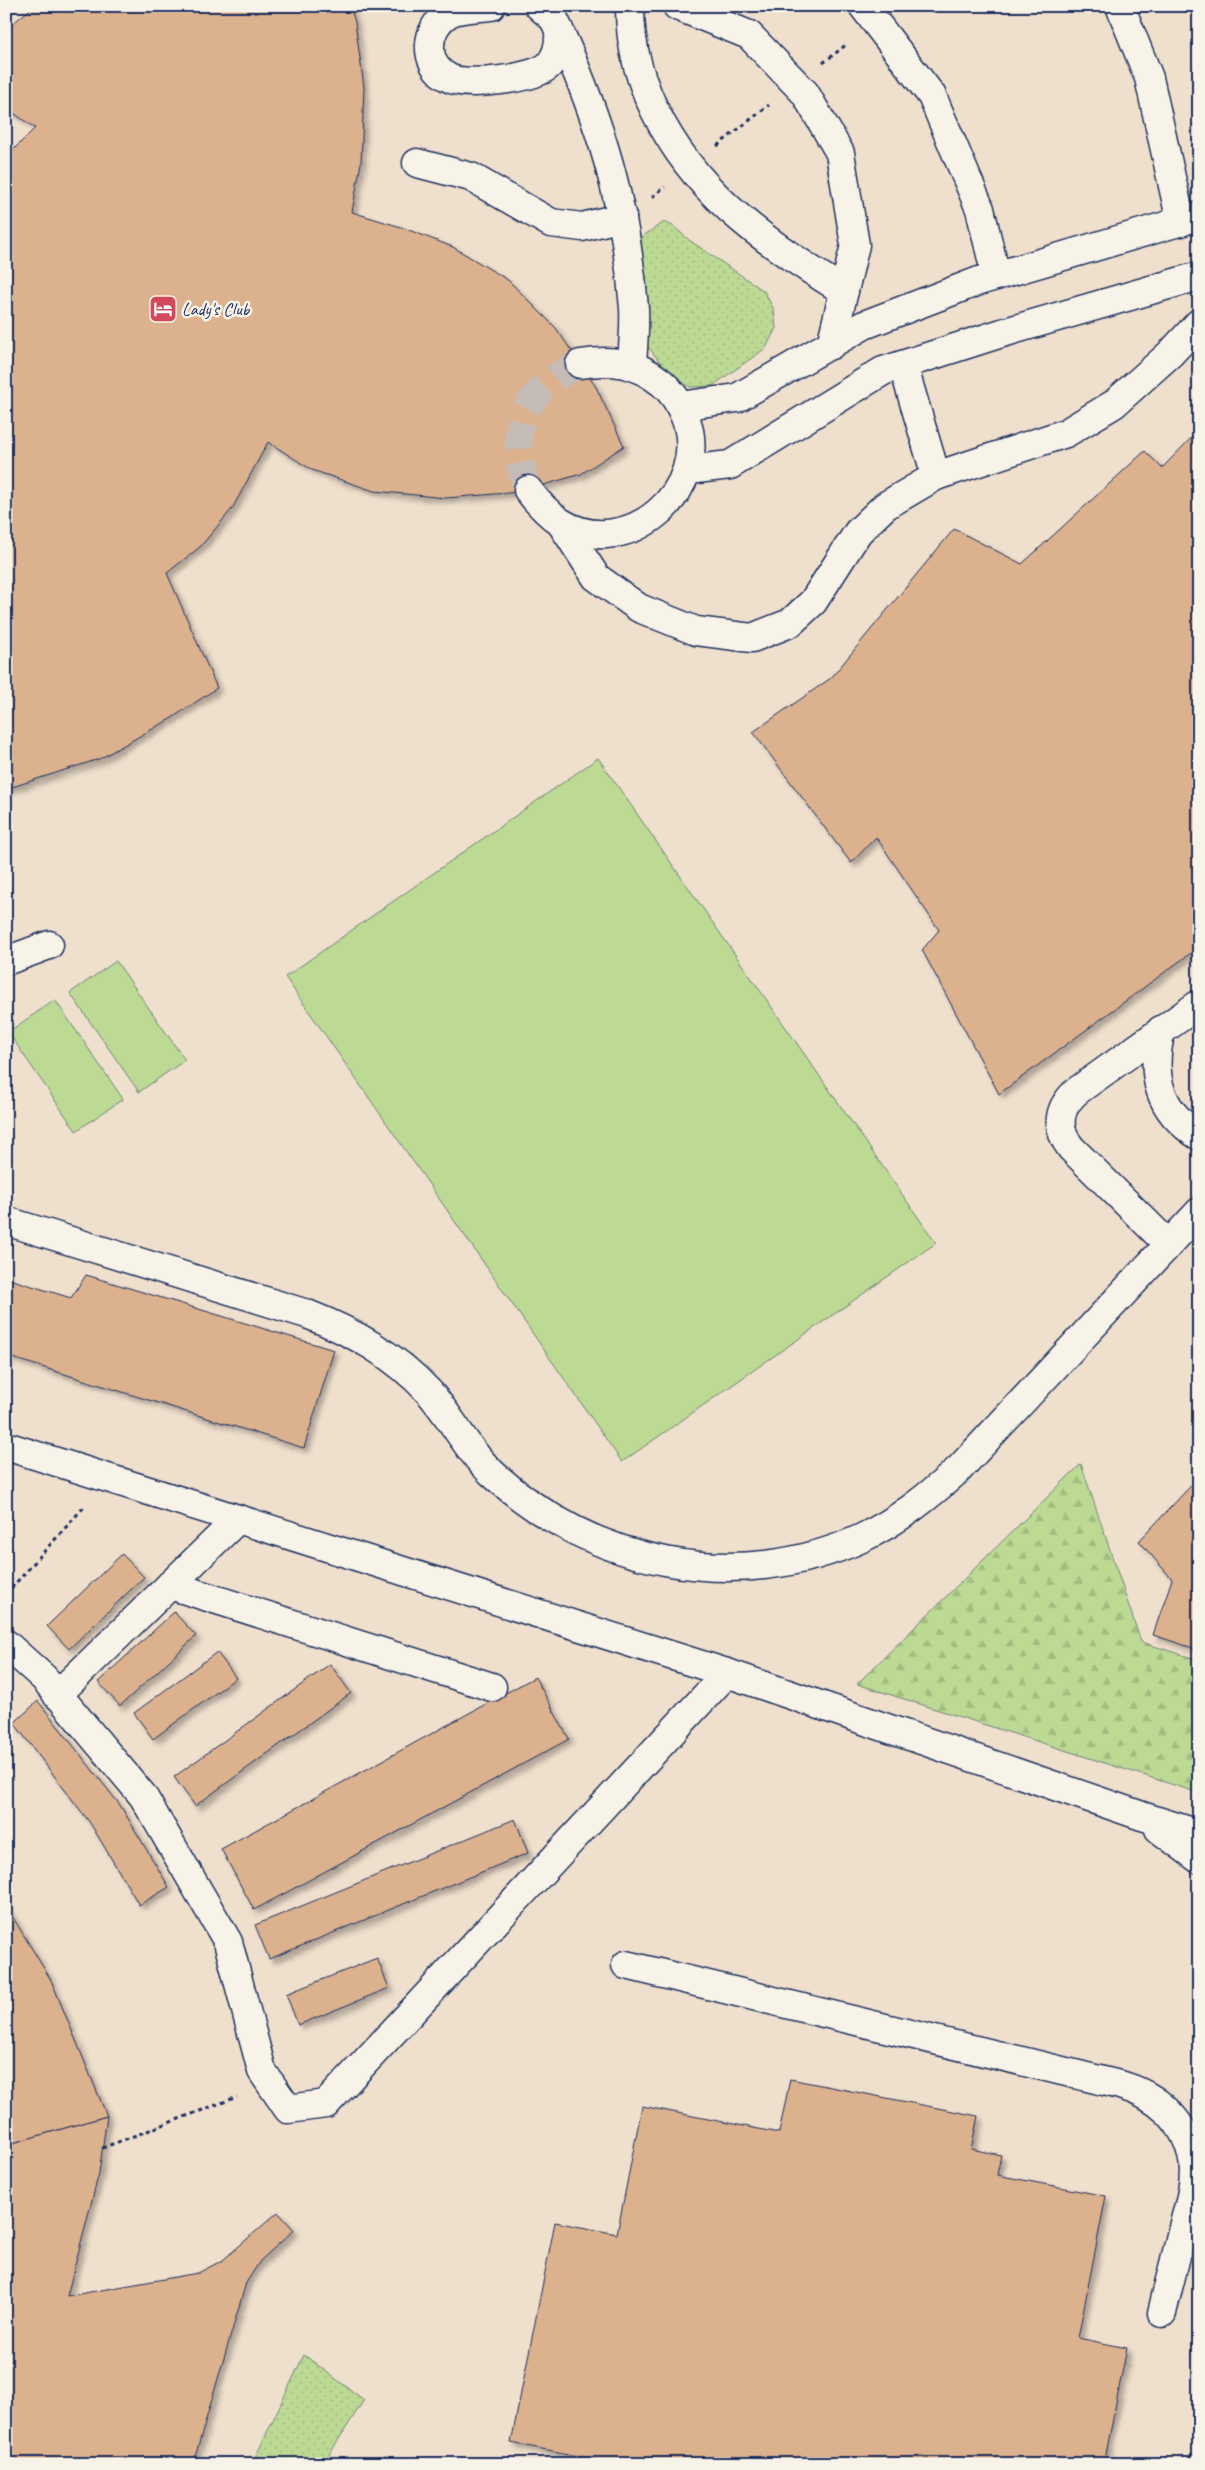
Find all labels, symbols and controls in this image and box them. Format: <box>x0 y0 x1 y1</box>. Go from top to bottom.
hotel icon: Lady's Club <box>148 294 178 324</box>
place label: Lady's Club <box>182 298 251 320</box>

